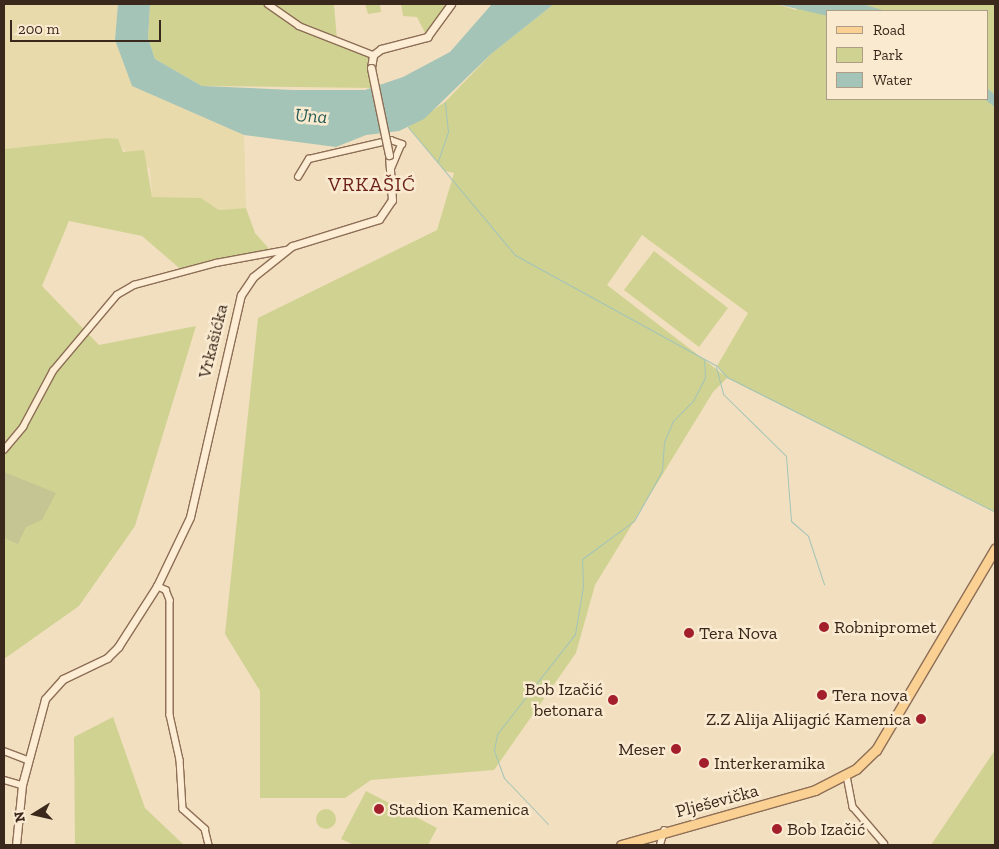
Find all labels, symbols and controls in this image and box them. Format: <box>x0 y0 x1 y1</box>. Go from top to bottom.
scale bar <box>12 10 164 42</box>
legend <box>826 10 989 100</box>
text: 200 m <box>18 20 59 38</box>
text: Road <box>873 21 905 39</box>
text: Park <box>873 46 903 64</box>
text: Water <box>873 71 913 89</box>
water label: Una <box>294 103 328 129</box>
district label: VRKAŠIĆ <box>327 172 417 196</box>
street label: Vrkašićka <box>193 302 233 380</box>
place label: Robnipromet <box>834 616 936 638</box>
marker: Robnipromet <box>818 621 830 633</box>
place label: Tera Nova <box>699 622 777 644</box>
marker: Tera Nova <box>683 627 695 639</box>
place label: Bob Izačić betonara <box>525 679 603 722</box>
place label: Tera nova <box>832 684 908 706</box>
marker: Tera nova <box>816 689 828 701</box>
marker: Bob Izačić betonara <box>607 694 619 706</box>
place label: Z.Z Alija Alijagić Kamenica <box>705 708 911 730</box>
marker: Z.Z Alija Alijagić Kamenica <box>915 713 927 725</box>
place label: Meser <box>618 738 666 760</box>
marker: Meser <box>670 743 682 755</box>
place label: Interkeramika <box>714 752 825 774</box>
marker: Interkeramika <box>698 757 710 769</box>
street label: Plješevička <box>673 780 761 822</box>
north arrow <box>10 789 60 839</box>
place label: Stadion Kamenica <box>389 798 529 820</box>
marker: Stadion Kamenica <box>373 803 385 815</box>
text: N <box>10 810 29 823</box>
place label: Bob Izačić <box>787 818 865 840</box>
marker: Bob Izačić <box>771 823 783 835</box>

